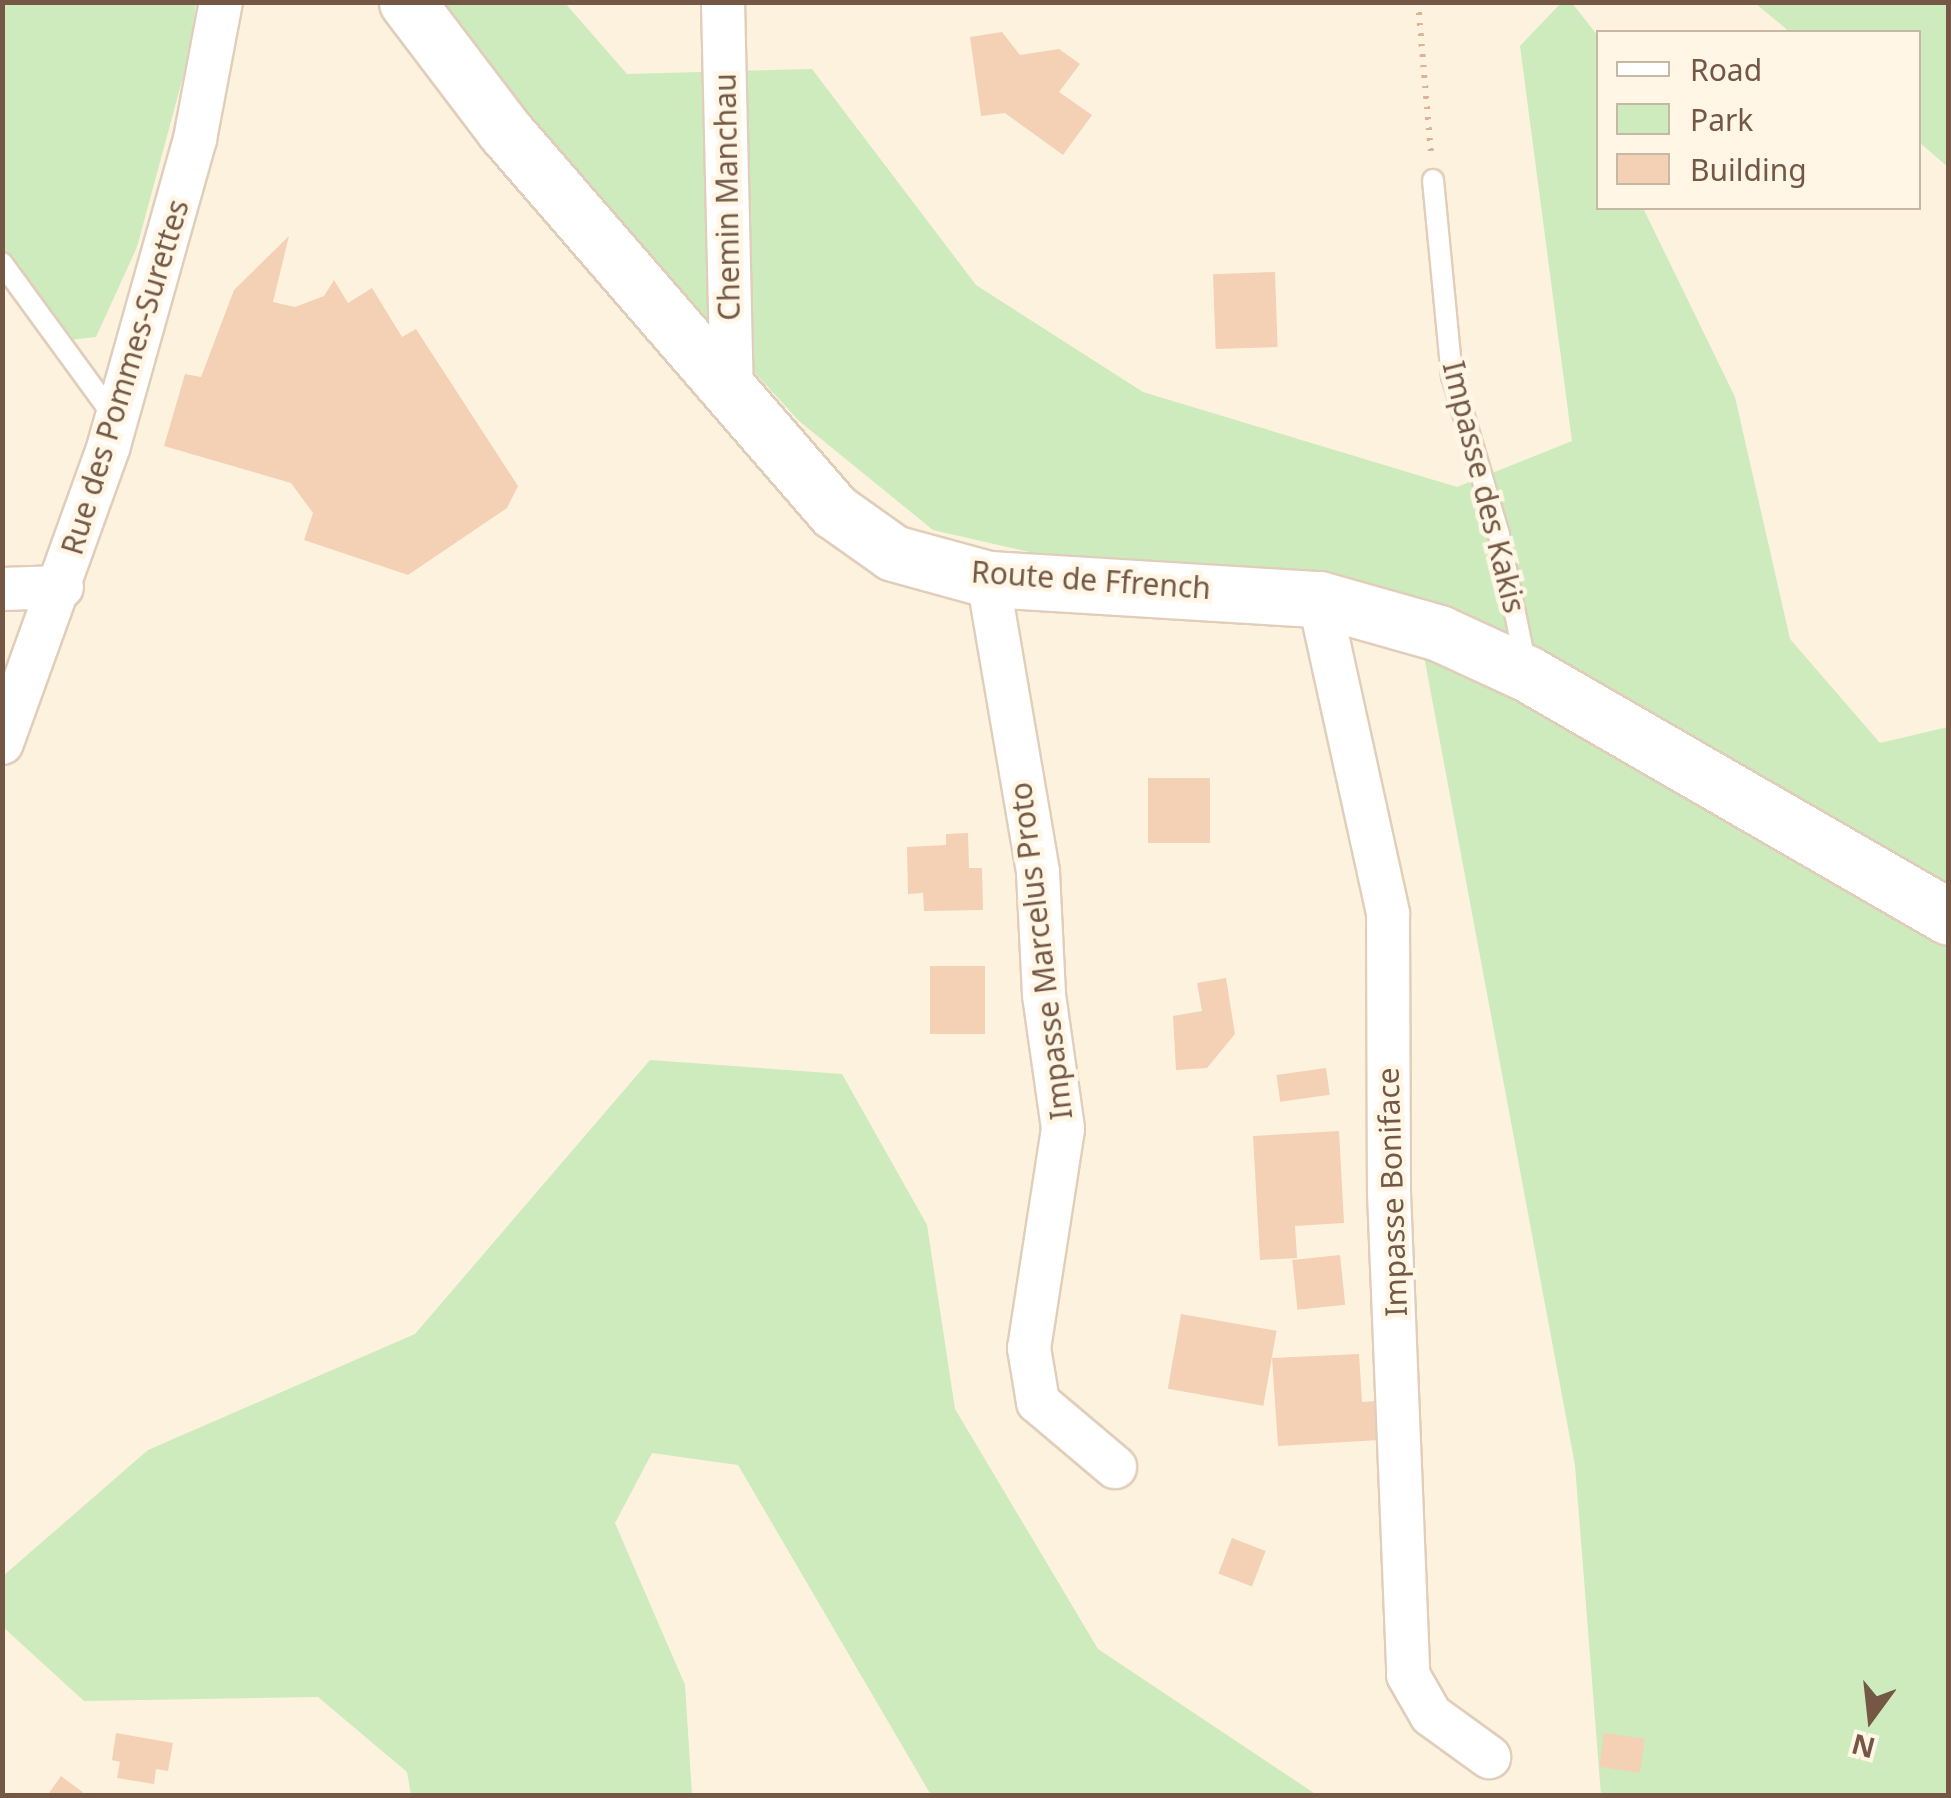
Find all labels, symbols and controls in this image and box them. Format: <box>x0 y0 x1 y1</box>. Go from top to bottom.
legend <box>1596 30 1921 210</box>
text: Road <box>1690 49 1762 90</box>
street label: Chemin Manchau <box>707 73 747 321</box>
text: Park <box>1690 99 1753 140</box>
text: Building <box>1690 149 1807 190</box>
street label: Rue des Pommes-Surettes <box>54 195 196 559</box>
street label: Impasse des Kakis <box>1435 357 1533 617</box>
street label: Route de Ffrench <box>970 554 1212 606</box>
street label: Impasse Marcelus Proto <box>1002 780 1080 1122</box>
street label: Impasse Boniface <box>1370 1067 1414 1317</box>
north arrow <box>1821 1668 1921 1768</box>
text: N <box>1847 1726 1879 1768</box>

